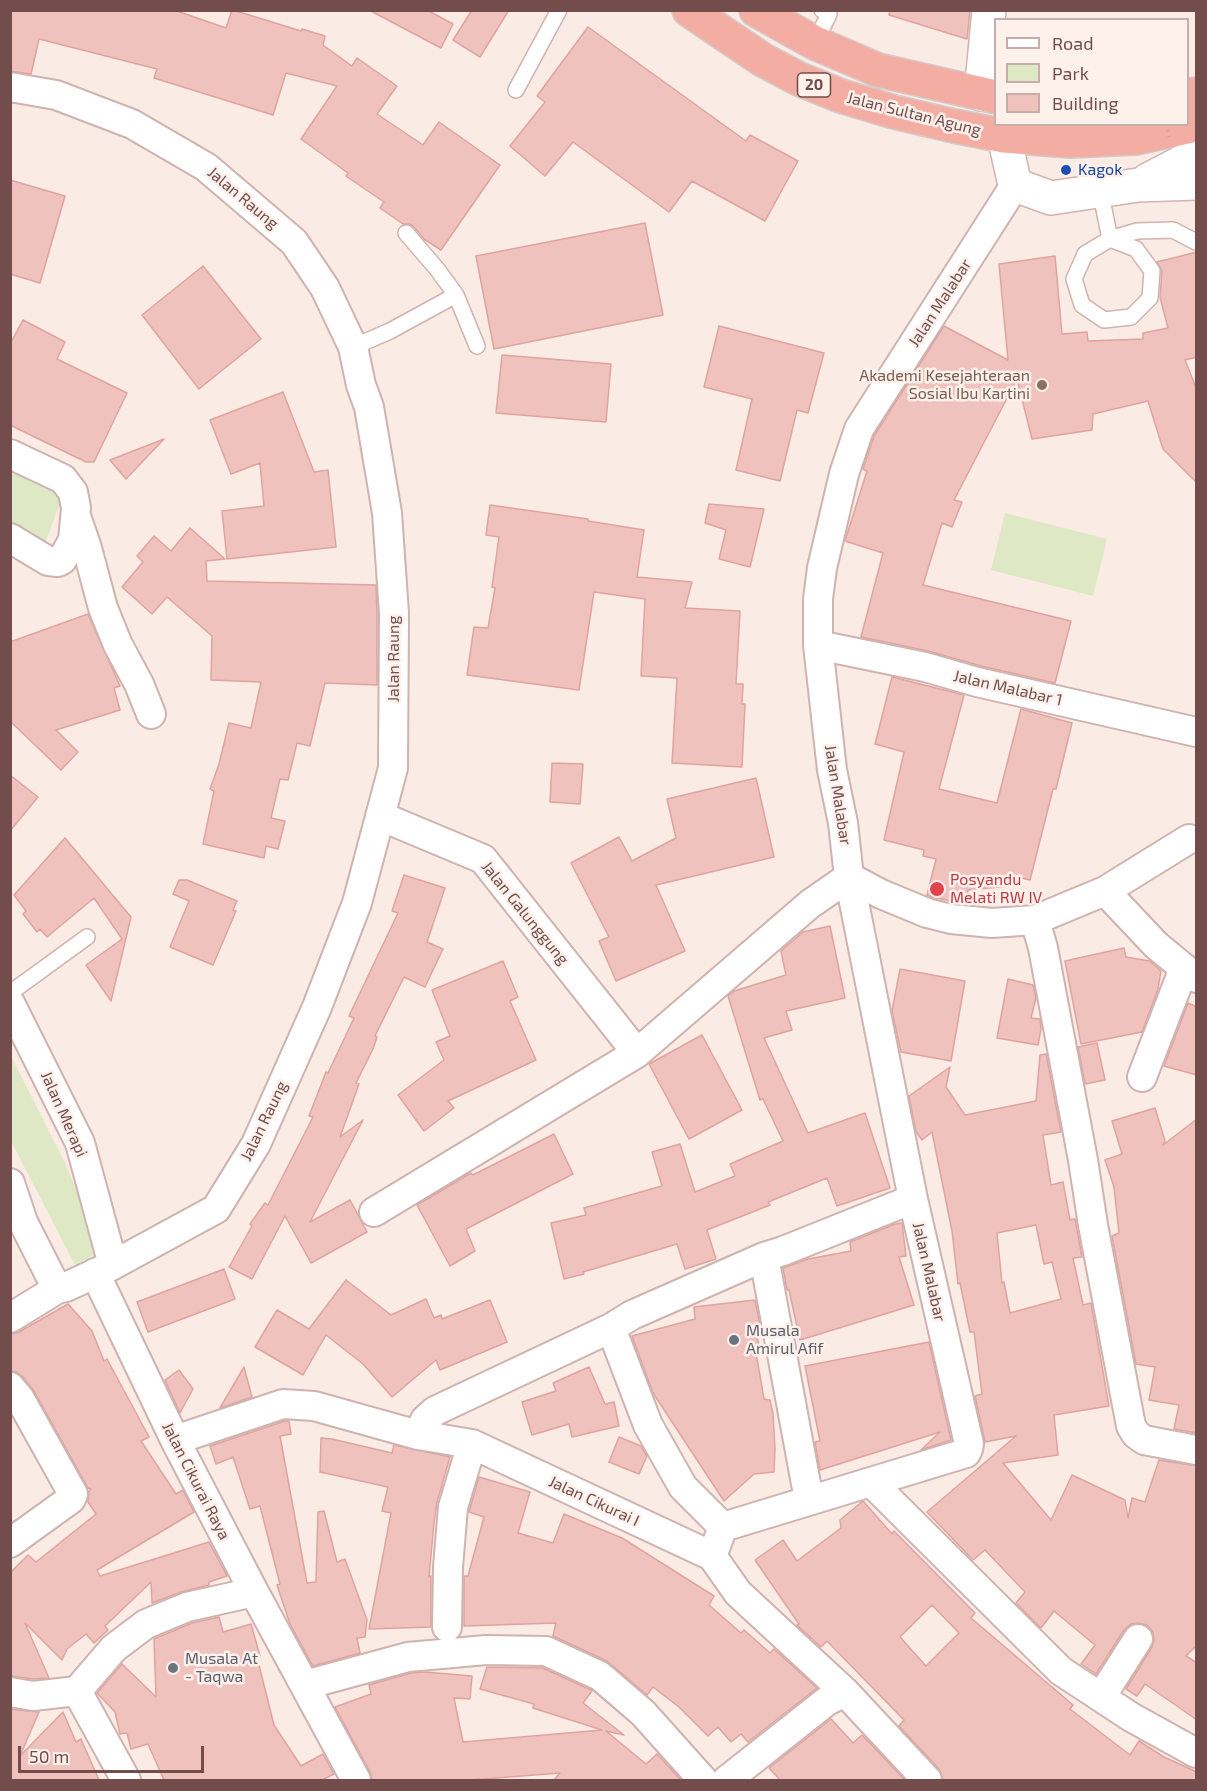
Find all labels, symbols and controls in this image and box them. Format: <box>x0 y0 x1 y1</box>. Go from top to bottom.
legend <box>994 18 1189 126</box>
text: Road <box>1052 32 1093 54</box>
text: Park <box>1052 62 1089 84</box>
road number: 20 <box>798 73 830 97</box>
street label: Jalan Sultan Agung <box>845 88 983 140</box>
text: Building <box>1052 92 1119 114</box>
place label: Kagok <box>1078 160 1122 180</box>
street label: Jalan Raung <box>204 163 282 233</box>
marker: Kagok <box>1059 163 1073 177</box>
street label: Jalan Malabar <box>904 255 976 351</box>
place label: Akademi Kesejahteraan Sosial Ibu Kartini <box>859 366 1030 404</box>
marker: Akademi Kesejahteraan Sosial Ibu Kartini <box>1035 378 1049 392</box>
street label: Jalan Raung <box>384 616 404 702</box>
street label: Jalan Malabar 1 <box>952 666 1064 710</box>
street label: Jalan Malabar <box>821 743 855 847</box>
street label: Jalan Galunggung <box>477 857 573 969</box>
place label: Posyandu Melati RW IV <box>950 870 1042 908</box>
marker: Posyandu Melati RW IV <box>928 880 946 898</box>
street label: Jalan Merapi <box>37 1068 91 1160</box>
street label: Jalan Raung <box>236 1078 292 1164</box>
street label: Jalan Malabar <box>908 1220 950 1324</box>
place label: Musala Amirul Afif <box>746 1321 823 1359</box>
marker: Musala Amirul Afif <box>727 1333 741 1347</box>
street label: Jalan Cikurai Raya <box>158 1419 234 1543</box>
street label: Jalan Cikurai I <box>546 1472 642 1530</box>
place label: Musala At - Taqwa <box>185 1649 258 1687</box>
marker: Musala At - Taqwa <box>166 1661 180 1675</box>
scale bar <box>21 1734 207 1772</box>
text: 50 m <box>29 1745 69 1767</box>

